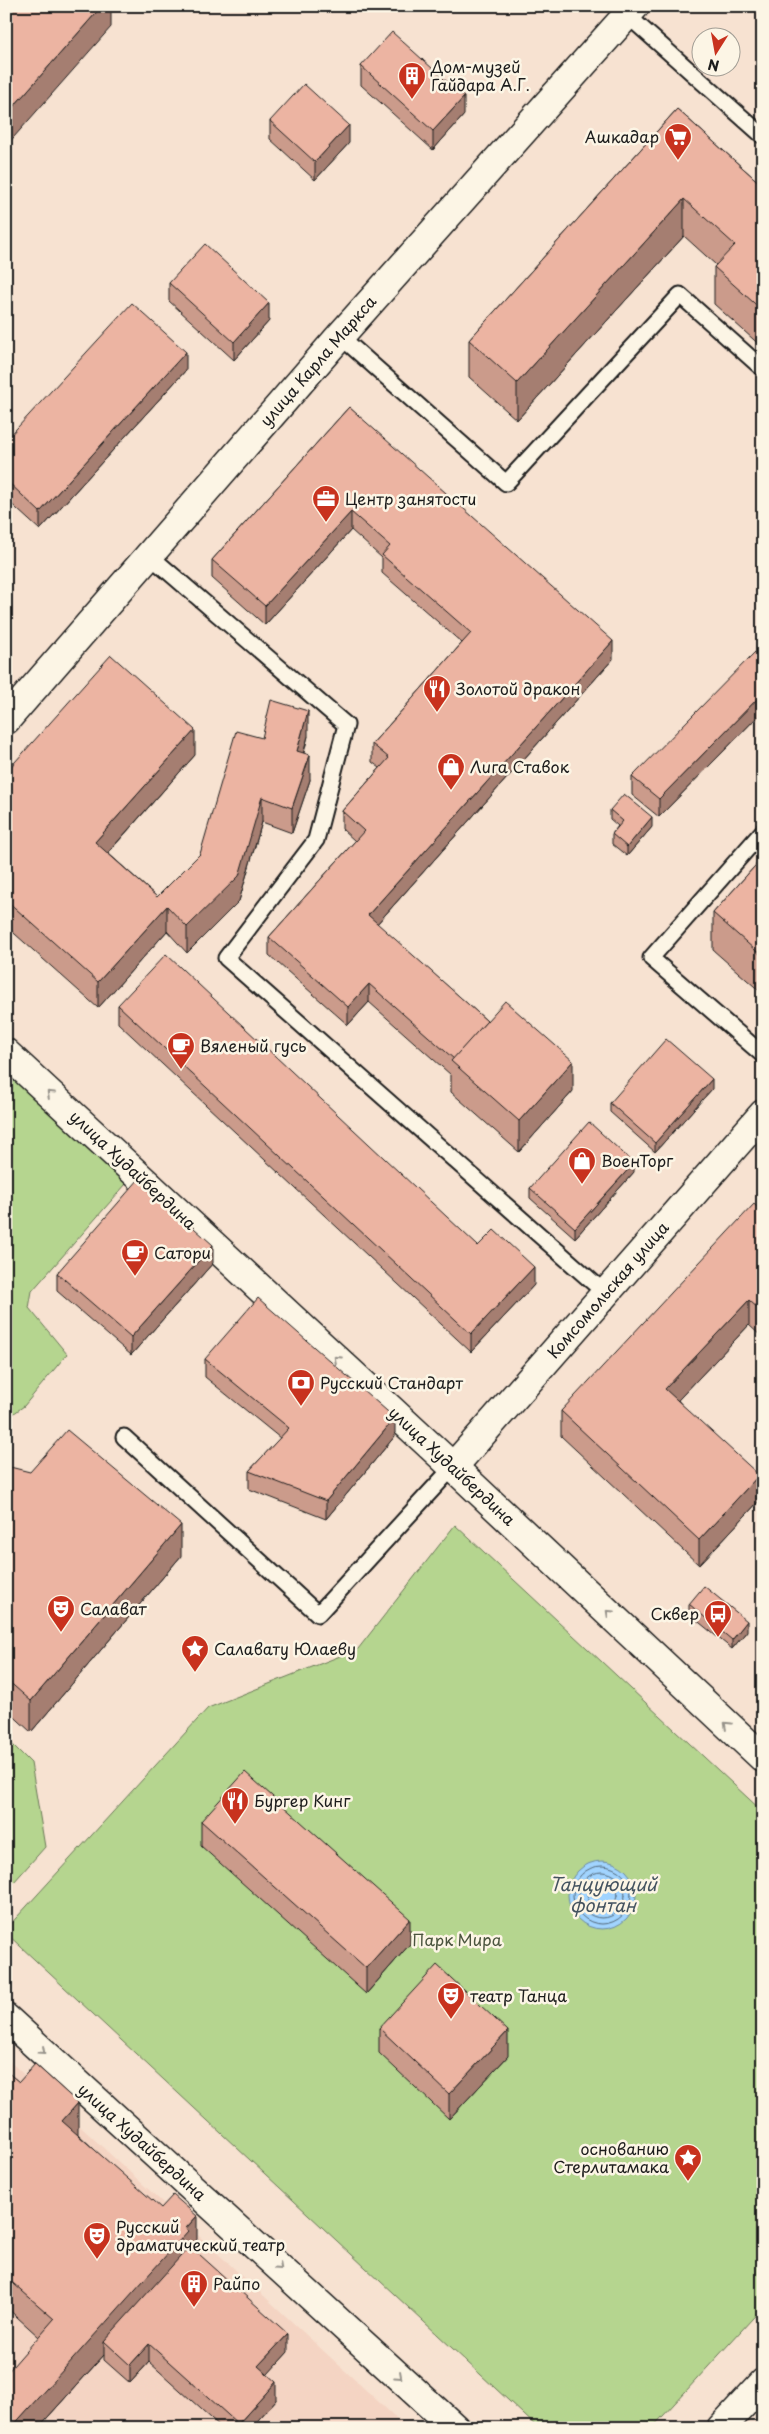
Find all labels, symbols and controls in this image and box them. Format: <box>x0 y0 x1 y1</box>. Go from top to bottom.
north arrow <box>692 28 742 78</box>
place label: Дом-музей Гайдара А.Г. <box>430 54 530 96</box>
text: N <box>706 54 721 77</box>
building icon: Дом-музей Гайдара А.Г. <box>397 61 427 100</box>
supermarket icon: Ашкадар <box>663 122 693 161</box>
place label: Ашкадар <box>585 124 659 148</box>
street label: улица Карла Маркса <box>253 290 381 431</box>
office icon: Центр занятости <box>311 484 341 523</box>
place label: Центр занятости <box>345 486 476 510</box>
restaurant icon: Золотой дракон <box>422 674 452 713</box>
place label: Золотой дракон <box>456 676 580 700</box>
shop icon: Лига Ставок <box>436 752 466 791</box>
place label: Лига Ставок <box>470 754 570 778</box>
cafe icon: Вяленый гусь <box>166 1031 196 1070</box>
place label: Вяленый гусь <box>200 1033 306 1057</box>
one-way arrow <box>47 1091 56 1100</box>
street label: улица Худайбердина <box>65 1104 202 1235</box>
shop icon: ВоенТорг <box>567 1146 597 1185</box>
place label: ВоенТорг <box>601 1148 674 1172</box>
street label: Комсомольская улица <box>541 1216 674 1363</box>
cafe icon: Сатори <box>120 1238 150 1277</box>
place label: Сатори <box>154 1240 211 1264</box>
one-way arrow <box>333 1356 342 1365</box>
bank icon: Русский Стандарт <box>286 1368 316 1407</box>
place label: Русский Стандарт <box>320 1370 463 1394</box>
street label: улица Худайбердина <box>384 1400 521 1531</box>
theatre icon: Салават <box>46 1594 76 1633</box>
place label: Салават <box>80 1596 147 1620</box>
bus stop icon: Сквер <box>703 1599 733 1638</box>
place label: Сквер <box>651 1601 699 1625</box>
one-way arrow <box>606 1610 615 1619</box>
place icon: Салавату Юлаеву <box>180 1634 210 1673</box>
place label: Салавату Юлаеву <box>214 1636 356 1660</box>
one-way arrow <box>724 1722 733 1731</box>
restaurant icon: Бургер Кинг <box>220 1786 250 1825</box>
place label: Бургер Кинг <box>254 1788 351 1812</box>
water label: Танцующий фонтан <box>549 1870 659 1918</box>
park label: Парк Мира <box>412 1927 502 1951</box>
theatre icon: театр Танца <box>436 1981 466 2020</box>
place label: театр Танца <box>470 1983 567 2007</box>
one-way arrow <box>37 2045 46 2054</box>
street label: улица Худайбердина <box>73 2077 212 2206</box>
place label: основанию Стерлитамака <box>553 2136 669 2178</box>
place icon: основанию Стерлитамака <box>673 2143 703 2182</box>
place label: Русский драматический театр <box>116 2214 285 2256</box>
theatre icon: Русский драматический театр <box>82 2221 112 2260</box>
one-way arrow <box>273 2261 282 2270</box>
building icon: Райпо <box>179 2269 209 2308</box>
place label: Райпо <box>213 2271 260 2295</box>
one-way arrow <box>393 2370 402 2379</box>

